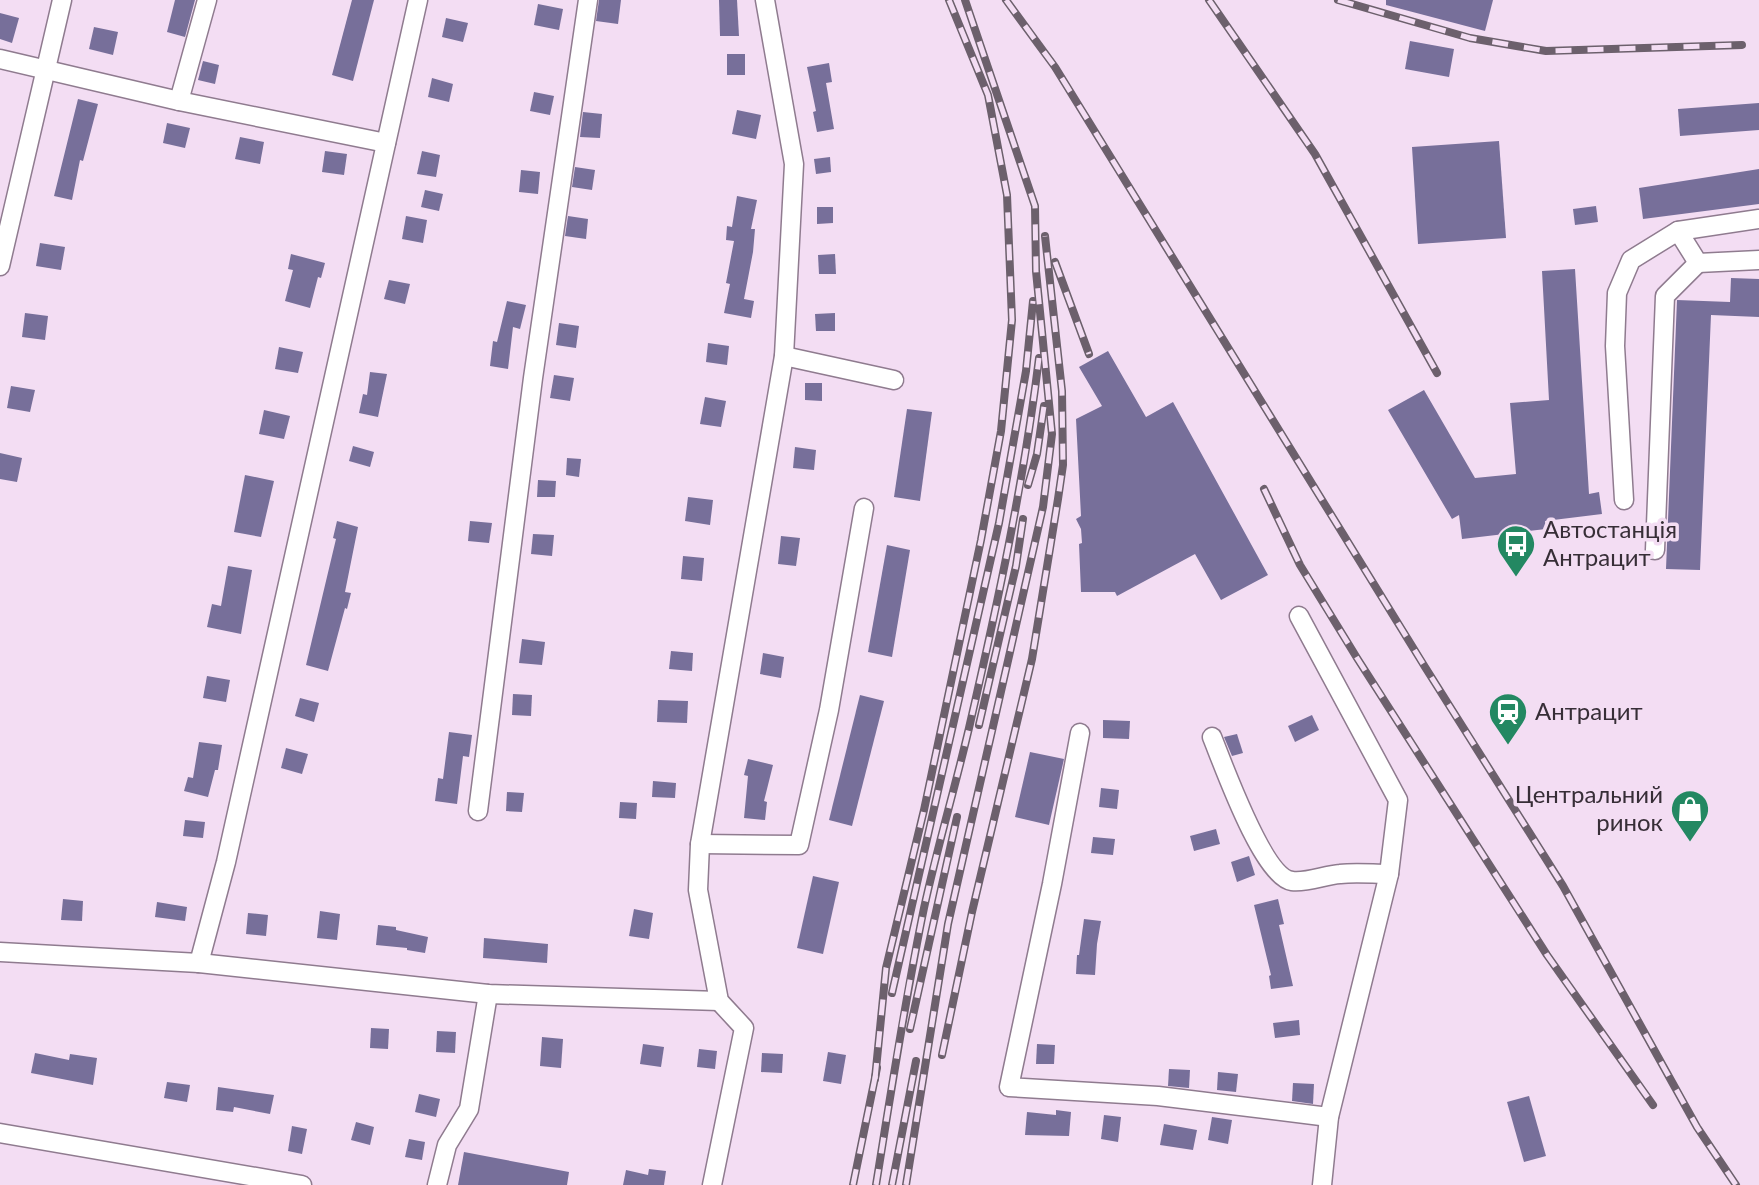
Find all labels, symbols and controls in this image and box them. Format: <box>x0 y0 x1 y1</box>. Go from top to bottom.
place label: Автостанція Антрацит <box>1543 514 1677 571</box>
bus stop icon: Автостанція Антрацит <box>1495 523 1537 578</box>
station icon: Антрацит <box>1487 691 1529 746</box>
place label: Антрацит <box>1535 696 1643 725</box>
place label: Центральний ринок <box>1515 779 1664 836</box>
shop icon: Центральний ринок <box>1669 788 1711 843</box>

